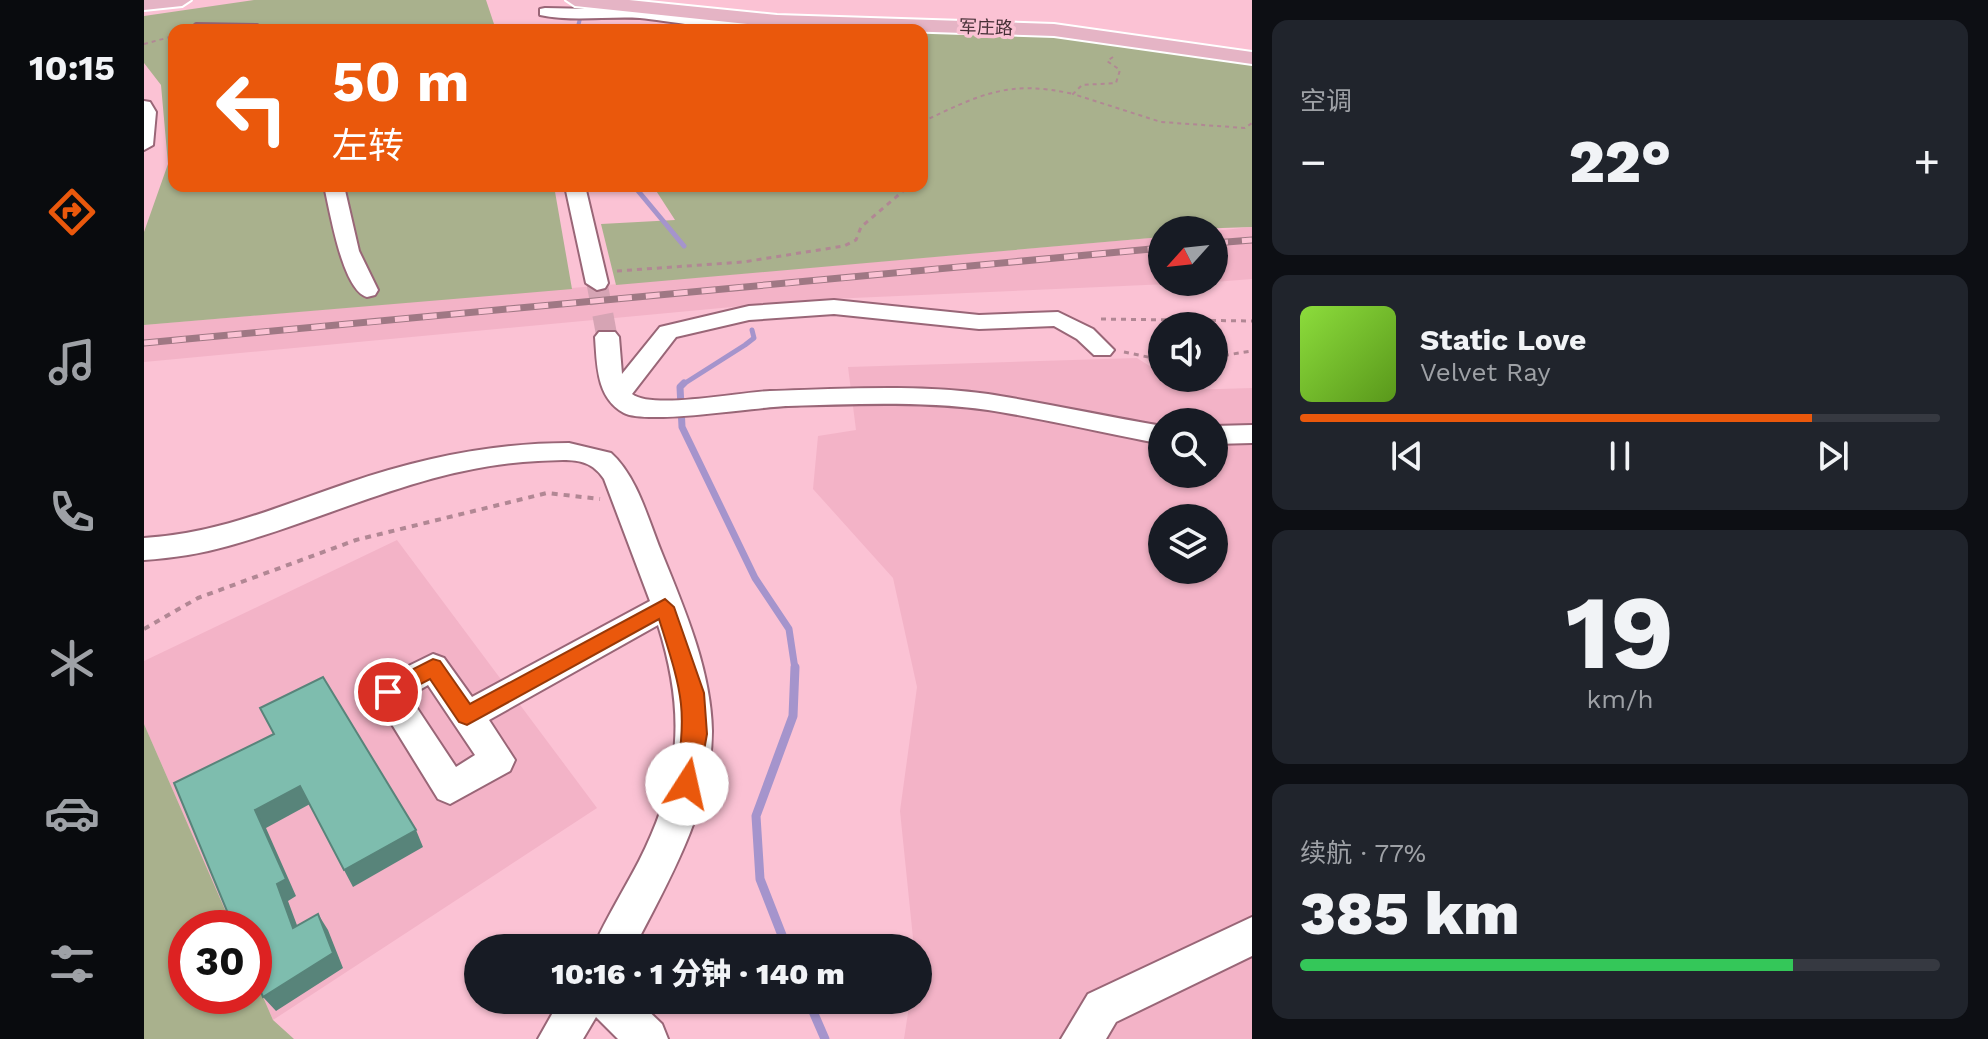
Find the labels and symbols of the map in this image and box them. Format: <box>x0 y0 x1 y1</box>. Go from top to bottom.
street label: 军庄路 <box>959 16 1013 38</box>
north arrow <box>1148 216 1228 296</box>
pin <box>354 658 422 726</box>
position arrow <box>645 742 729 826</box>
speed limit sign: 30 <box>168 910 272 1014</box>

